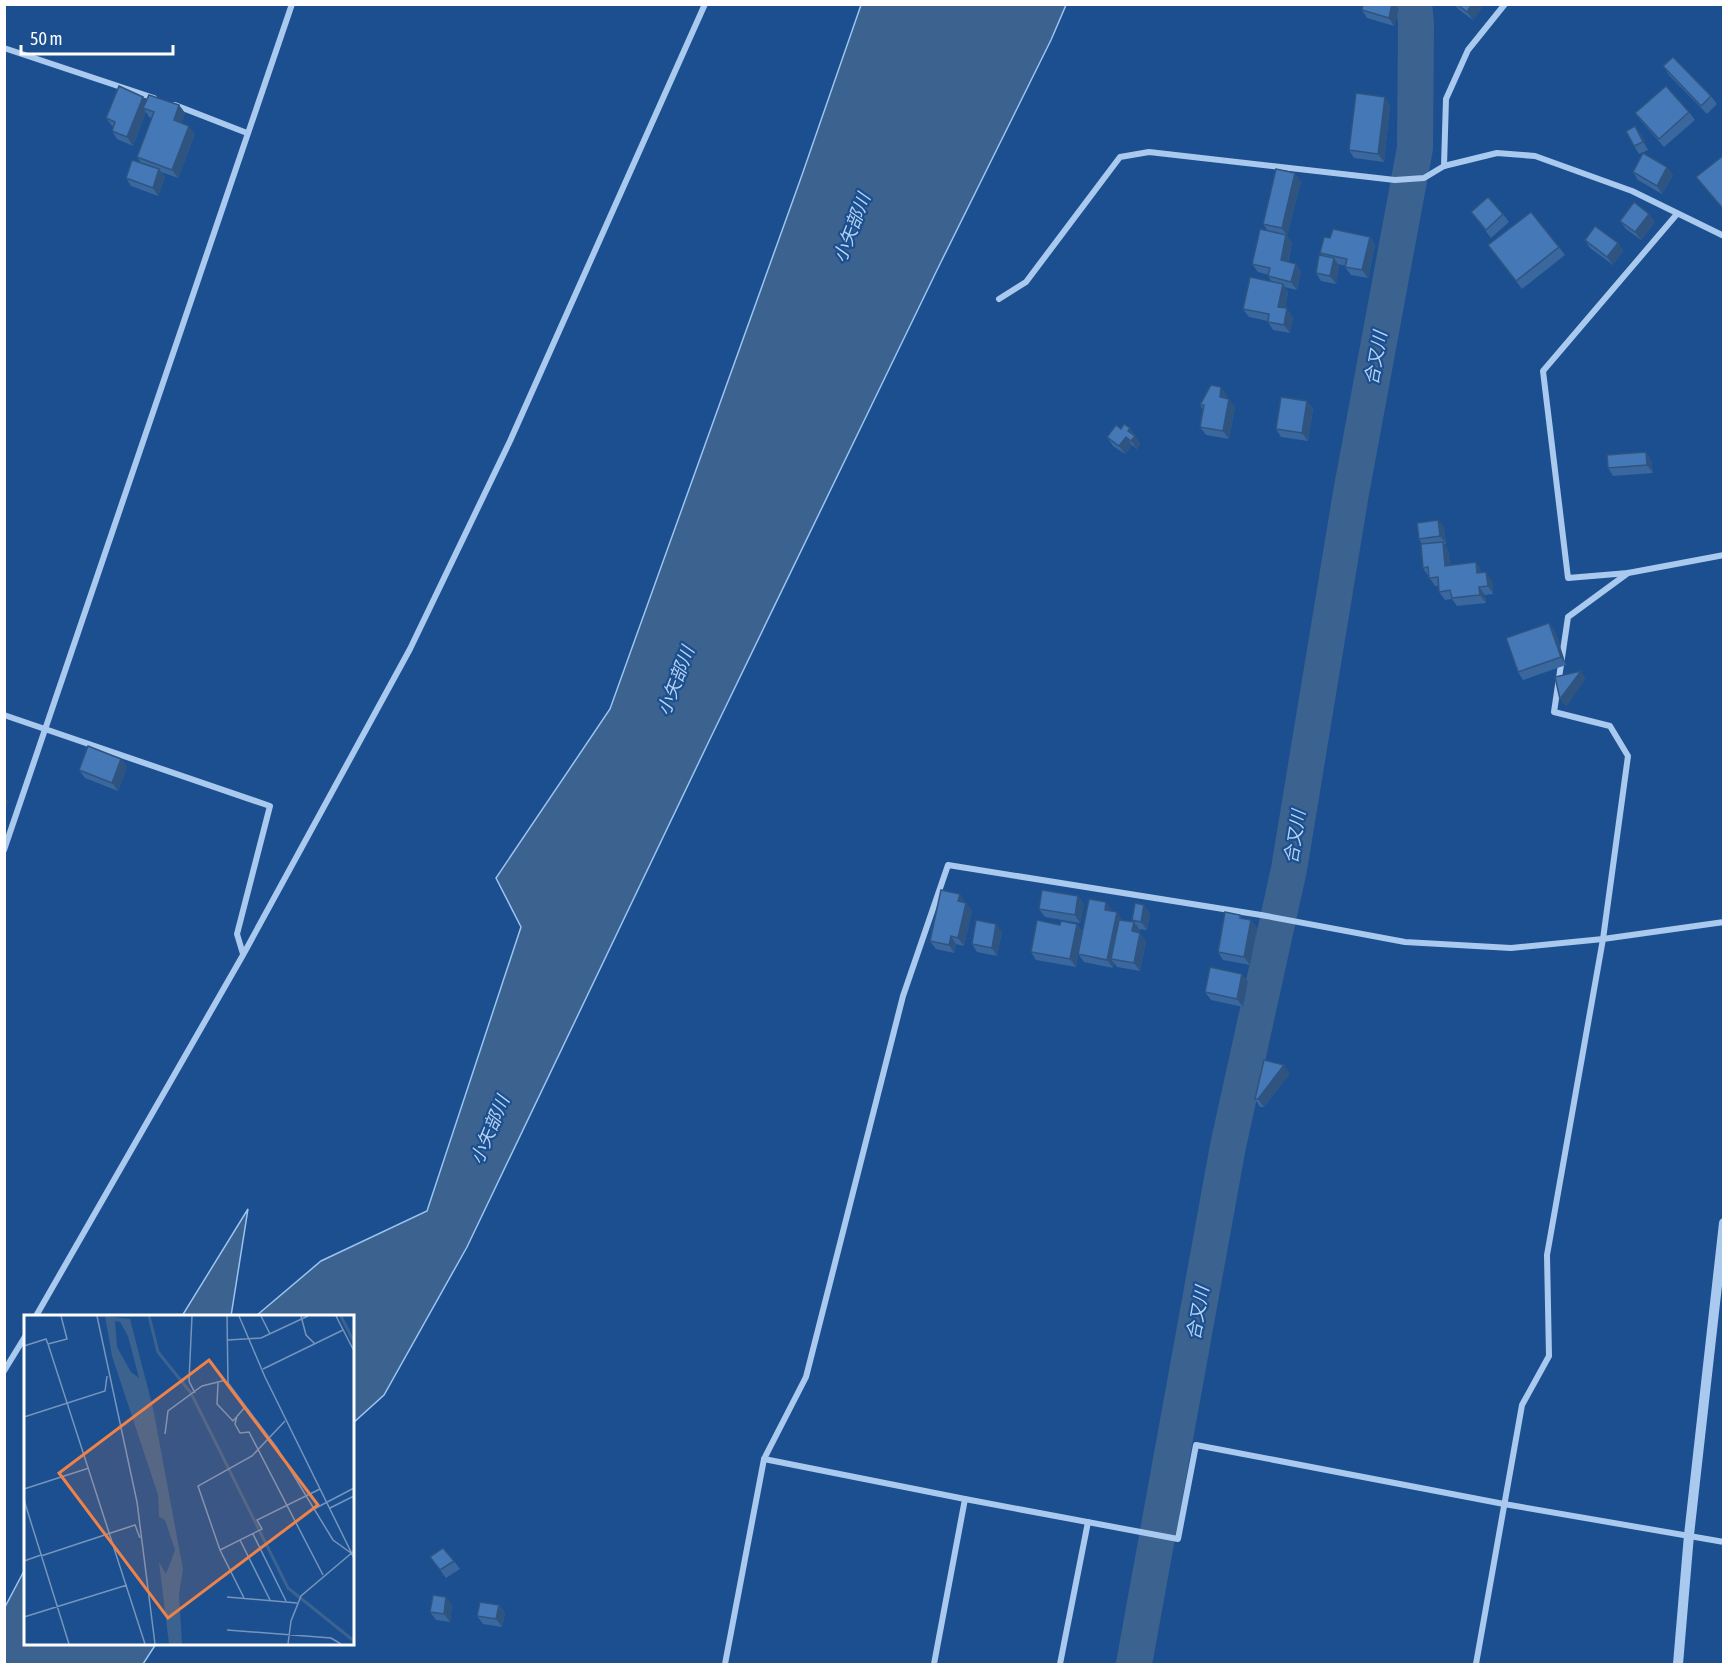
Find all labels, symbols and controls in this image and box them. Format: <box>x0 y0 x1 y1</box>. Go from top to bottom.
scale bar <box>21 18 172 56</box>
text: 50 m <box>30 28 62 49</box>
water label: 小矢部川 <box>829 189 875 265</box>
water label: 合又川 <box>1360 328 1391 386</box>
water label: 小矢部川 <box>653 642 699 718</box>
water label: 合又川 <box>1280 807 1309 865</box>
water label: 小矢部川 <box>466 1091 514 1167</box>
water label: 合又川 <box>1182 1283 1213 1341</box>
inset map <box>24 1315 354 1645</box>

